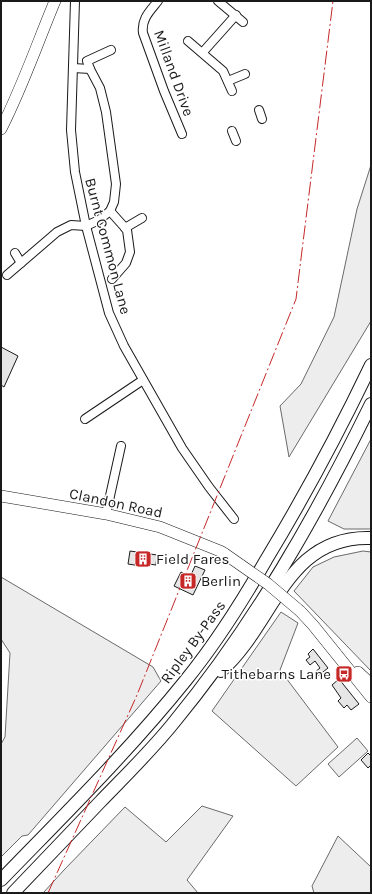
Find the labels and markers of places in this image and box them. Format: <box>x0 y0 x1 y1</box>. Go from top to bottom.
building icon: Field Fares <box>133 549 153 569</box>
place label: Field Fares <box>156 550 229 568</box>
building icon: Berlin <box>178 571 198 591</box>
place label: Berlin <box>201 572 241 590</box>
bus stop icon: Tithebarns Lane <box>334 664 354 684</box>
place label: Tithebarns Lane <box>222 665 331 683</box>

